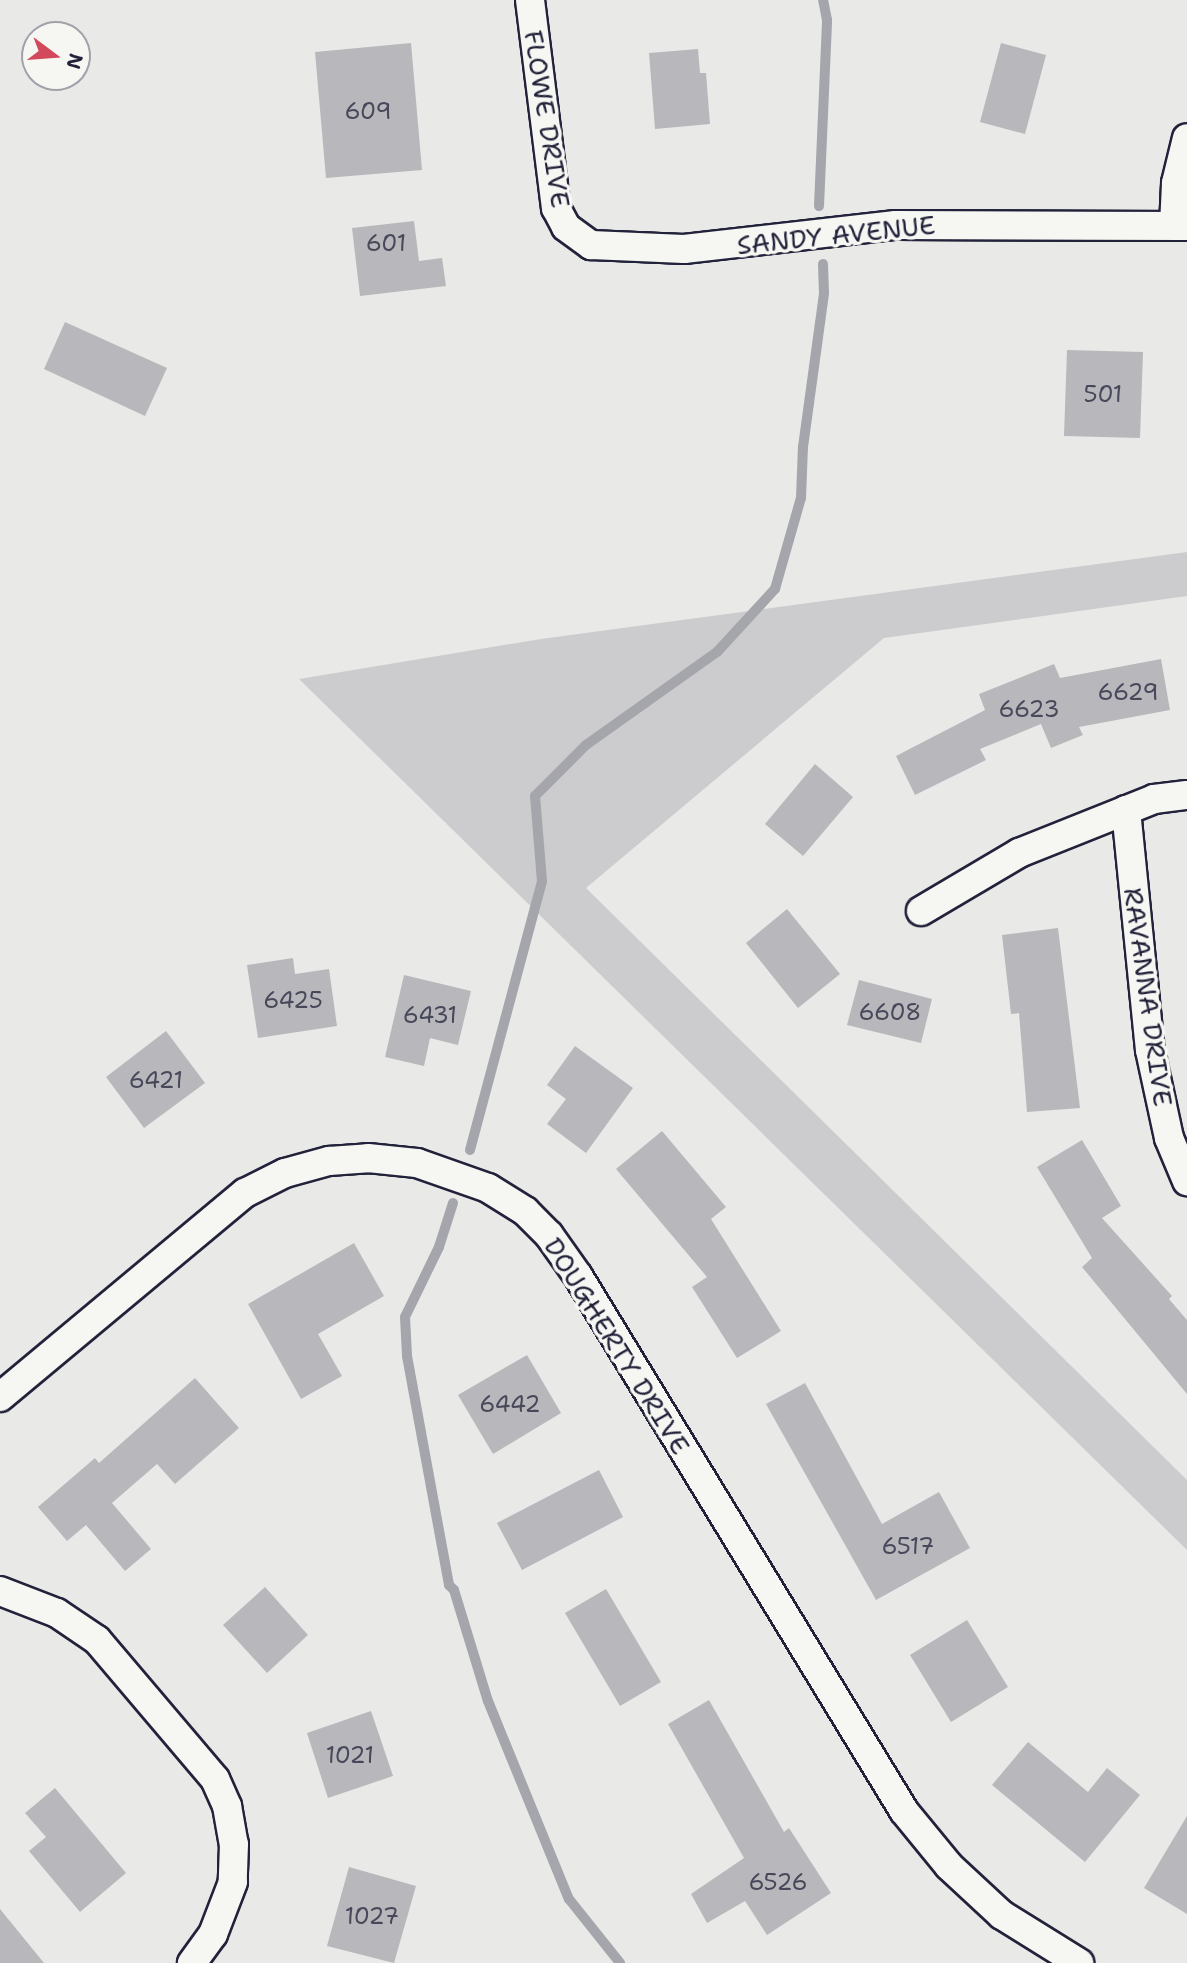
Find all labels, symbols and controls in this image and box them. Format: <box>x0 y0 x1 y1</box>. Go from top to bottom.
north arrow <box>21 21 91 91</box>
street label: FLOWE DRIVE <box>518 28 576 210</box>
text: N <box>61 51 89 72</box>
house number: 609 <box>344 97 392 125</box>
street label: SANDY AVENUE <box>735 209 937 261</box>
house number: 601 <box>366 229 406 257</box>
house number: 501 <box>1084 380 1122 408</box>
house number: 6629 <box>1097 678 1159 706</box>
house number: 6623 <box>998 695 1060 723</box>
street label: RAVANNA DRIVE <box>1117 886 1179 1108</box>
house number: 6425 <box>263 986 323 1014</box>
house number: 6608 <box>859 998 921 1026</box>
house number: 6431 <box>403 1001 457 1029</box>
house number: 6421 <box>129 1066 183 1094</box>
street label: DOUGHERTY DRIVE <box>538 1232 696 1460</box>
house number: 6442 <box>479 1390 541 1418</box>
house number: 6517 <box>882 1532 934 1560</box>
house number: 1021 <box>326 1741 374 1769</box>
house number: 6526 <box>748 1868 808 1896</box>
house number: 1027 <box>345 1902 399 1930</box>

